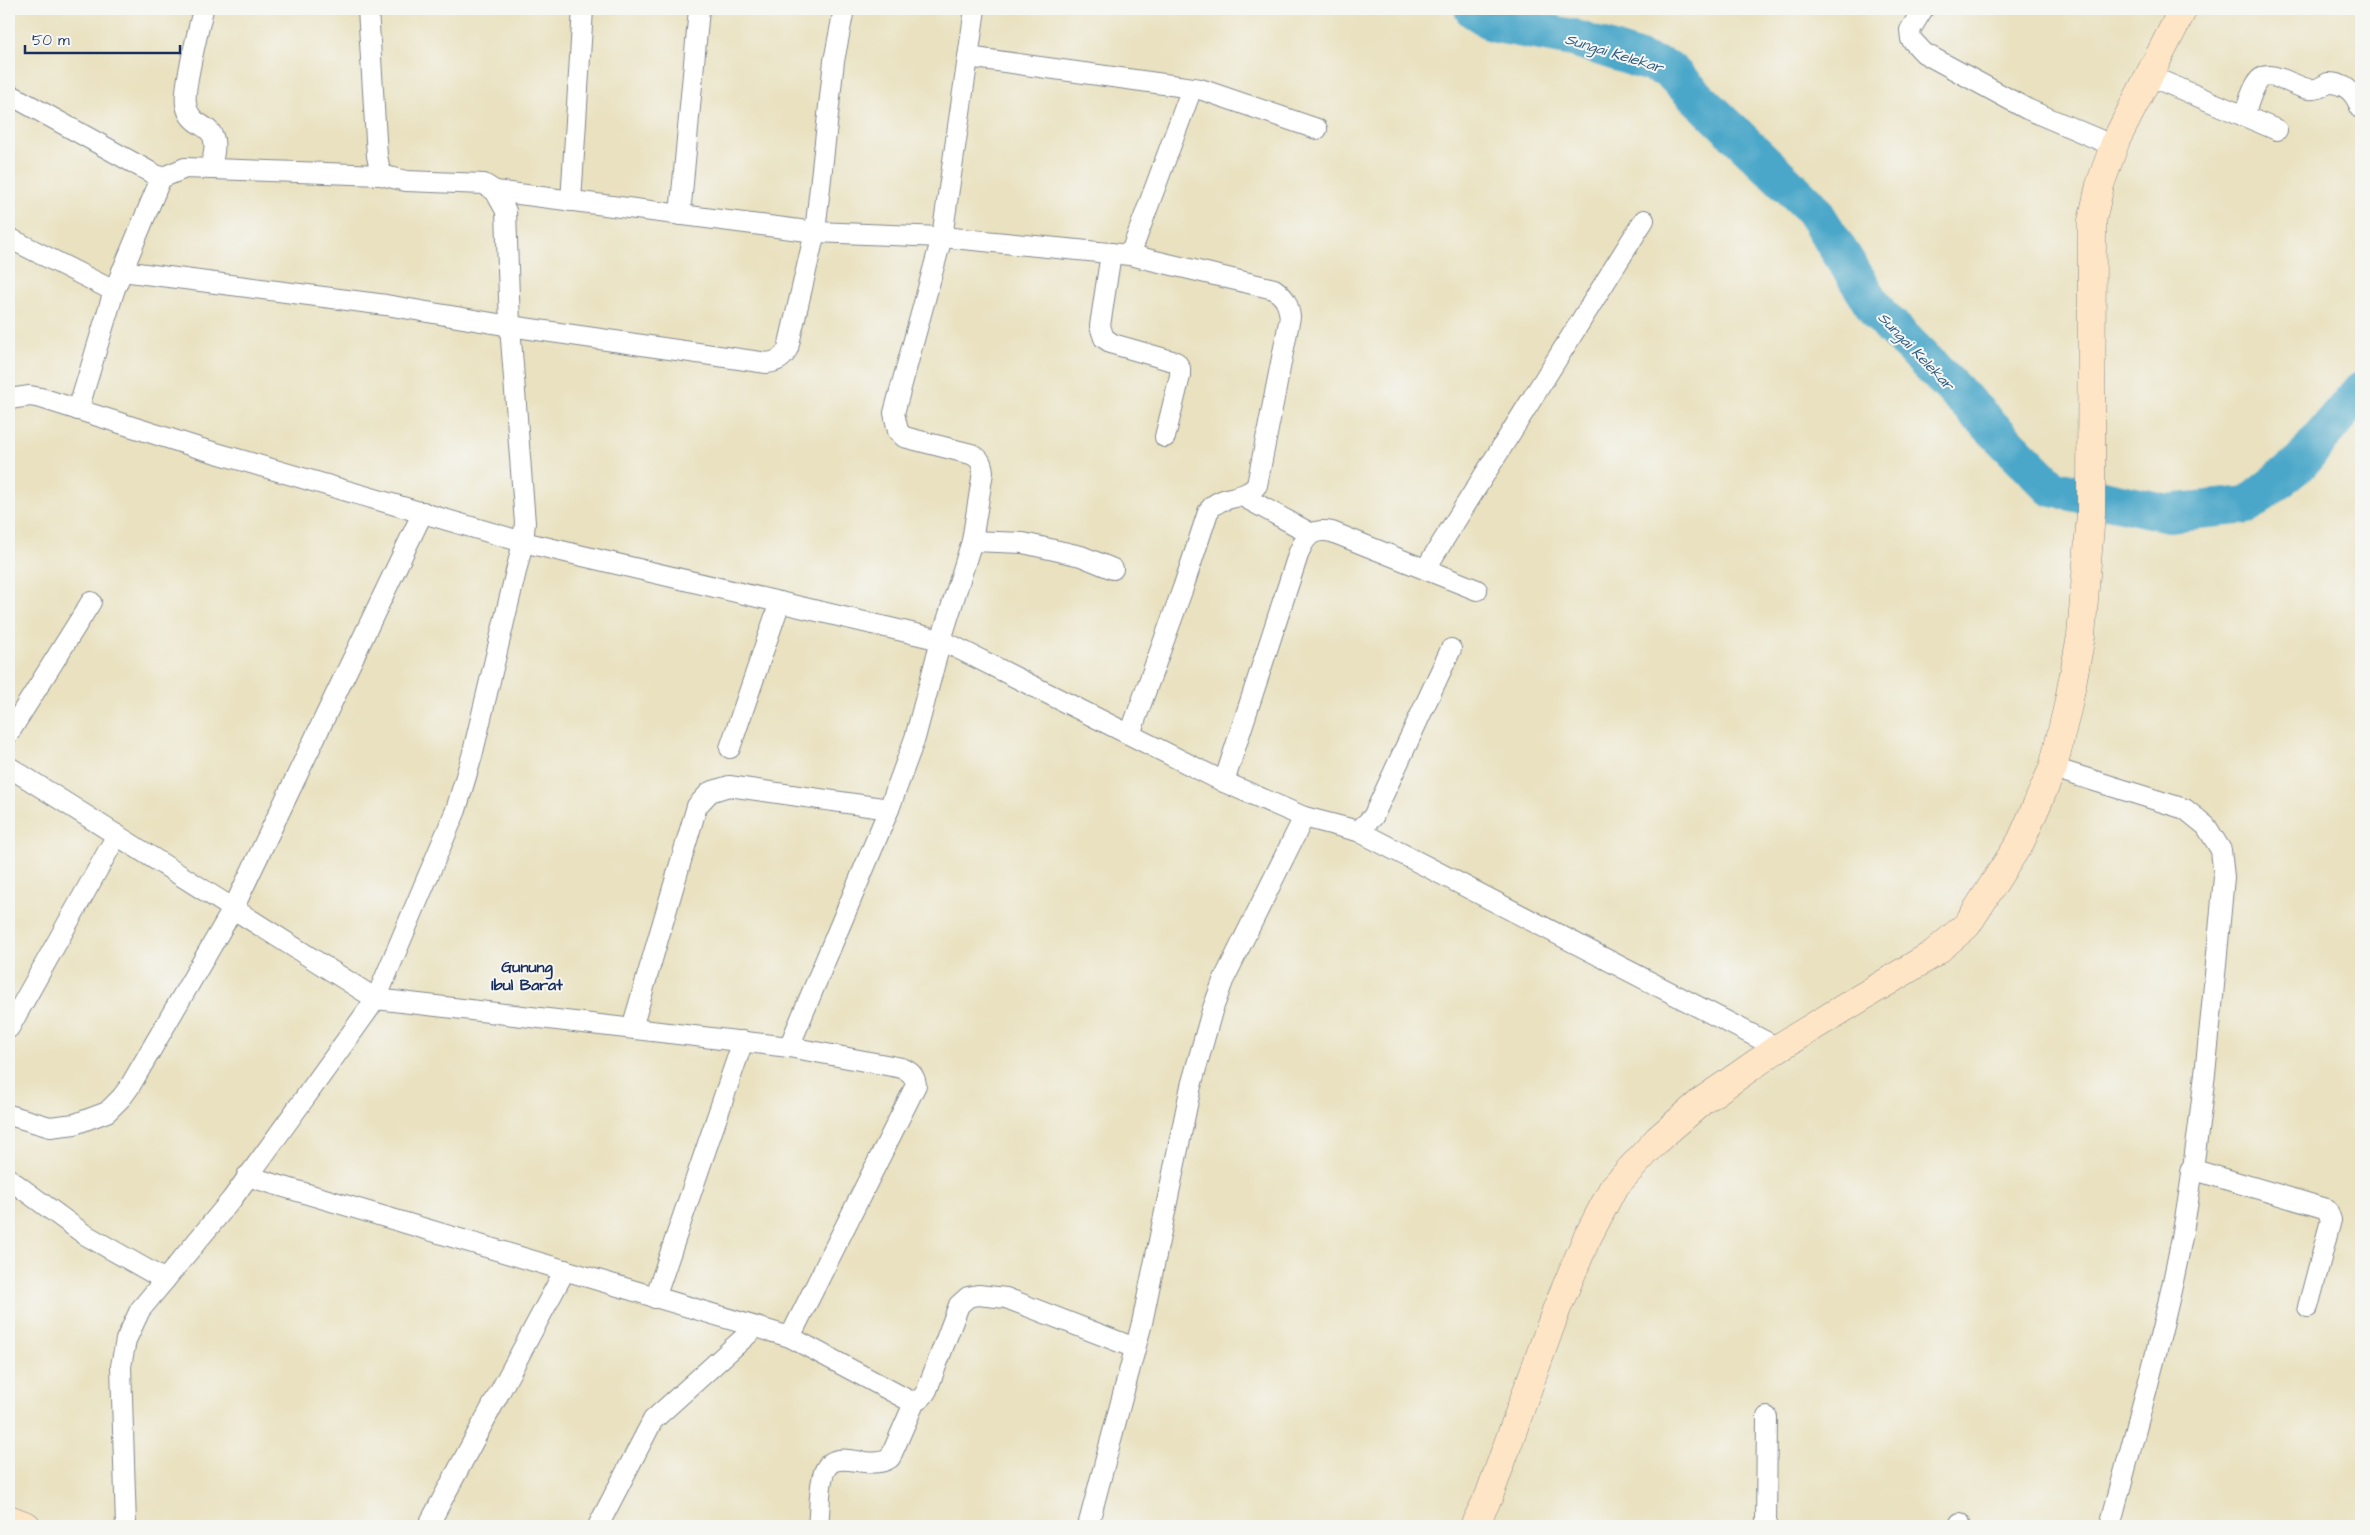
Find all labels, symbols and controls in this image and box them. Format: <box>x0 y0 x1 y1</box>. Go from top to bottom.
scale bar <box>25 22 180 54</box>
water label: Sungai Kelekar <box>1562 29 1667 80</box>
text: 50 m <box>32 30 70 51</box>
water label: Sungai Kelekar <box>1872 308 1960 397</box>
district label: Gunung Ibul Barat <box>491 956 563 996</box>

